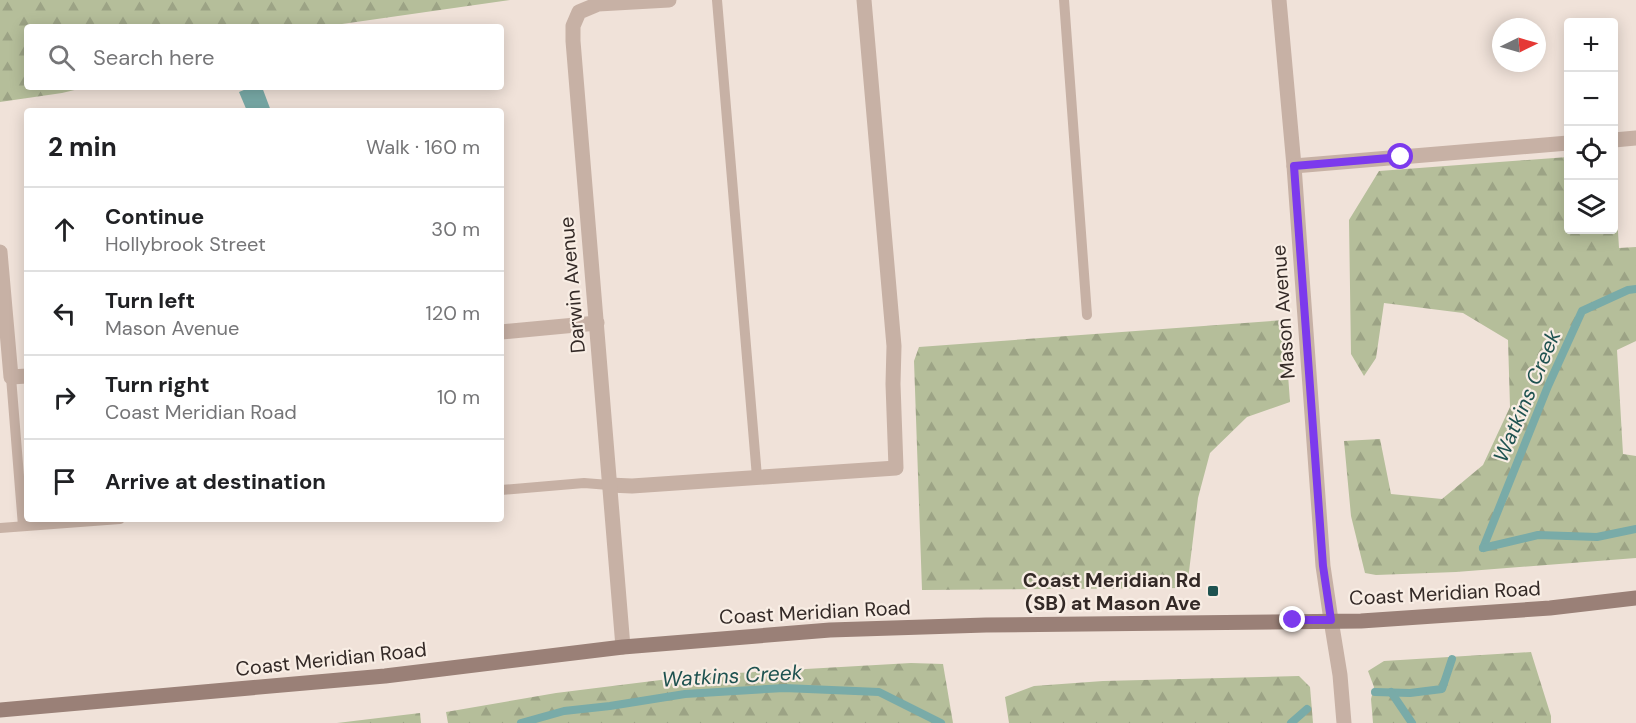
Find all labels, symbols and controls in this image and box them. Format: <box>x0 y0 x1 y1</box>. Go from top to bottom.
north arrow <box>1492 18 1546 72</box>
map controls <box>1564 18 1618 234</box>
button: + <box>1564 18 1618 72</box>
search box <box>24 24 504 90</box>
icon: search <box>45 41 78 74</box>
text: Search here <box>93 43 214 72</box>
button: − <box>1564 72 1618 126</box>
button: locate <box>1564 126 1618 180</box>
text: 2 min <box>48 130 117 164</box>
text: Walk · 160 m <box>366 134 480 160</box>
route start <box>1387 143 1413 169</box>
button: layers <box>1564 180 1618 234</box>
text: Continue <box>105 202 204 231</box>
icon: ahead <box>48 213 81 246</box>
text: 30 m <box>431 216 480 242</box>
street label: Darwin Avenue <box>553 216 591 354</box>
text: Hollybrook Street <box>105 231 266 257</box>
street label: Mason Avenue <box>1265 244 1301 380</box>
text: Turn left <box>105 286 195 315</box>
icon: left <box>48 297 81 330</box>
text: 120 m <box>426 300 480 326</box>
text: Mason Avenue <box>105 315 239 341</box>
water label: Watkins Creek <box>1487 325 1568 466</box>
text: Turn right <box>105 370 210 399</box>
icon: right <box>48 381 81 414</box>
text: 10 m <box>437 384 480 410</box>
text: Coast Meridian Road <box>105 399 297 425</box>
icon: arrive <box>48 465 81 498</box>
text: Arrive at destination <box>105 467 326 496</box>
place label: Coast Meridian Rd (SB) at Mason Ave <box>1023 567 1201 616</box>
street label: Coast Meridian Road <box>1349 575 1541 611</box>
marker: Coast Meridian Rd (SB) at Mason Ave <box>1206 584 1220 598</box>
street label: Coast Meridian Road <box>719 594 911 630</box>
route end <box>1279 606 1305 632</box>
street label: Coast Meridian Road <box>234 636 428 682</box>
water label: Watkins Creek <box>661 658 803 694</box>

